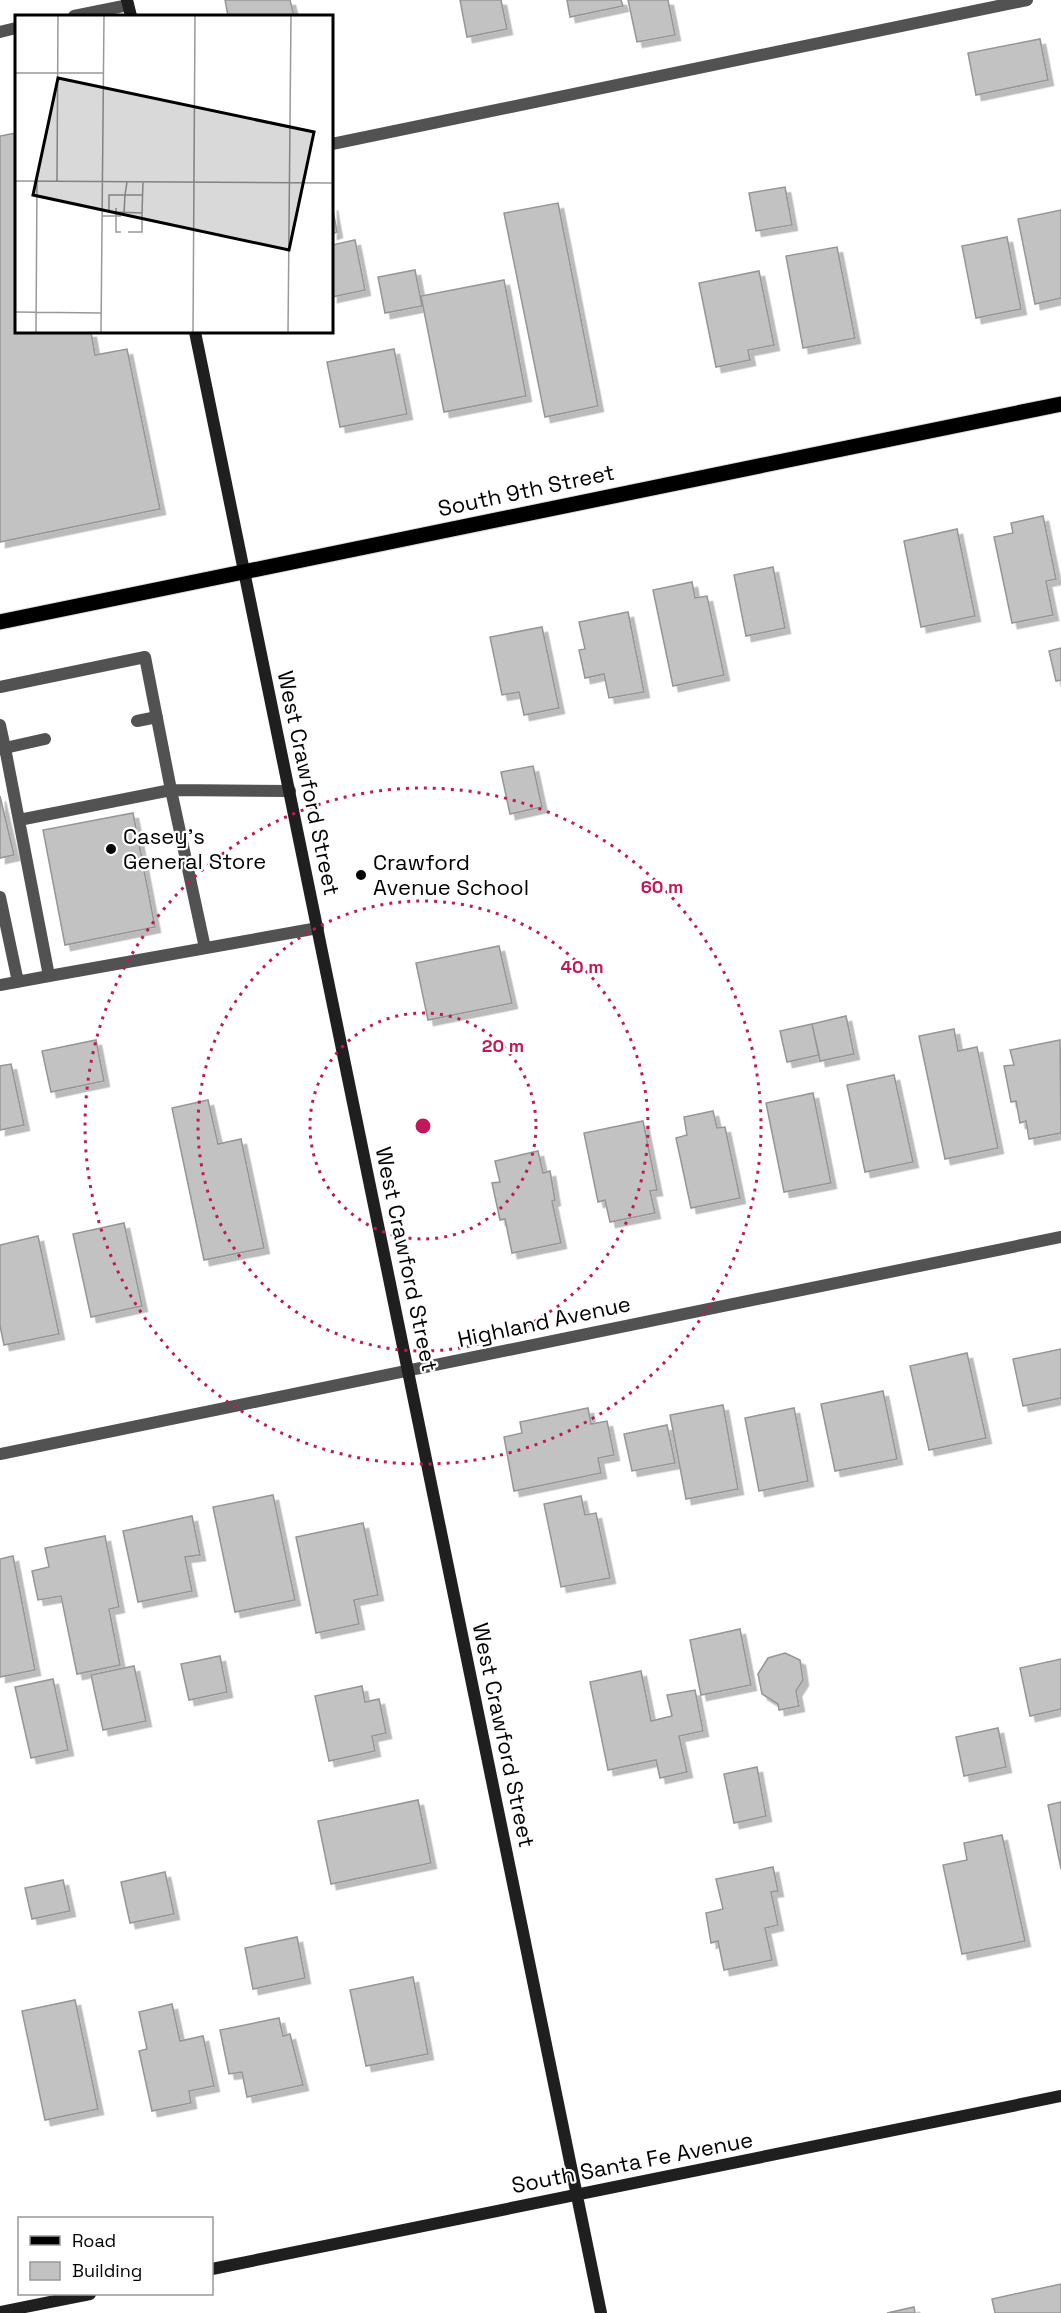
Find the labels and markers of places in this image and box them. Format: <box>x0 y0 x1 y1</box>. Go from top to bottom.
place label: Casey's General Store <box>123 822 266 875</box>
marker: Casey's General Store <box>104 842 118 856</box>
place label: Crawford Avenue School <box>373 848 529 901</box>
marker: Crawford Avenue School <box>354 868 368 882</box>
centre of rings <box>413 1116 433 1136</box>

